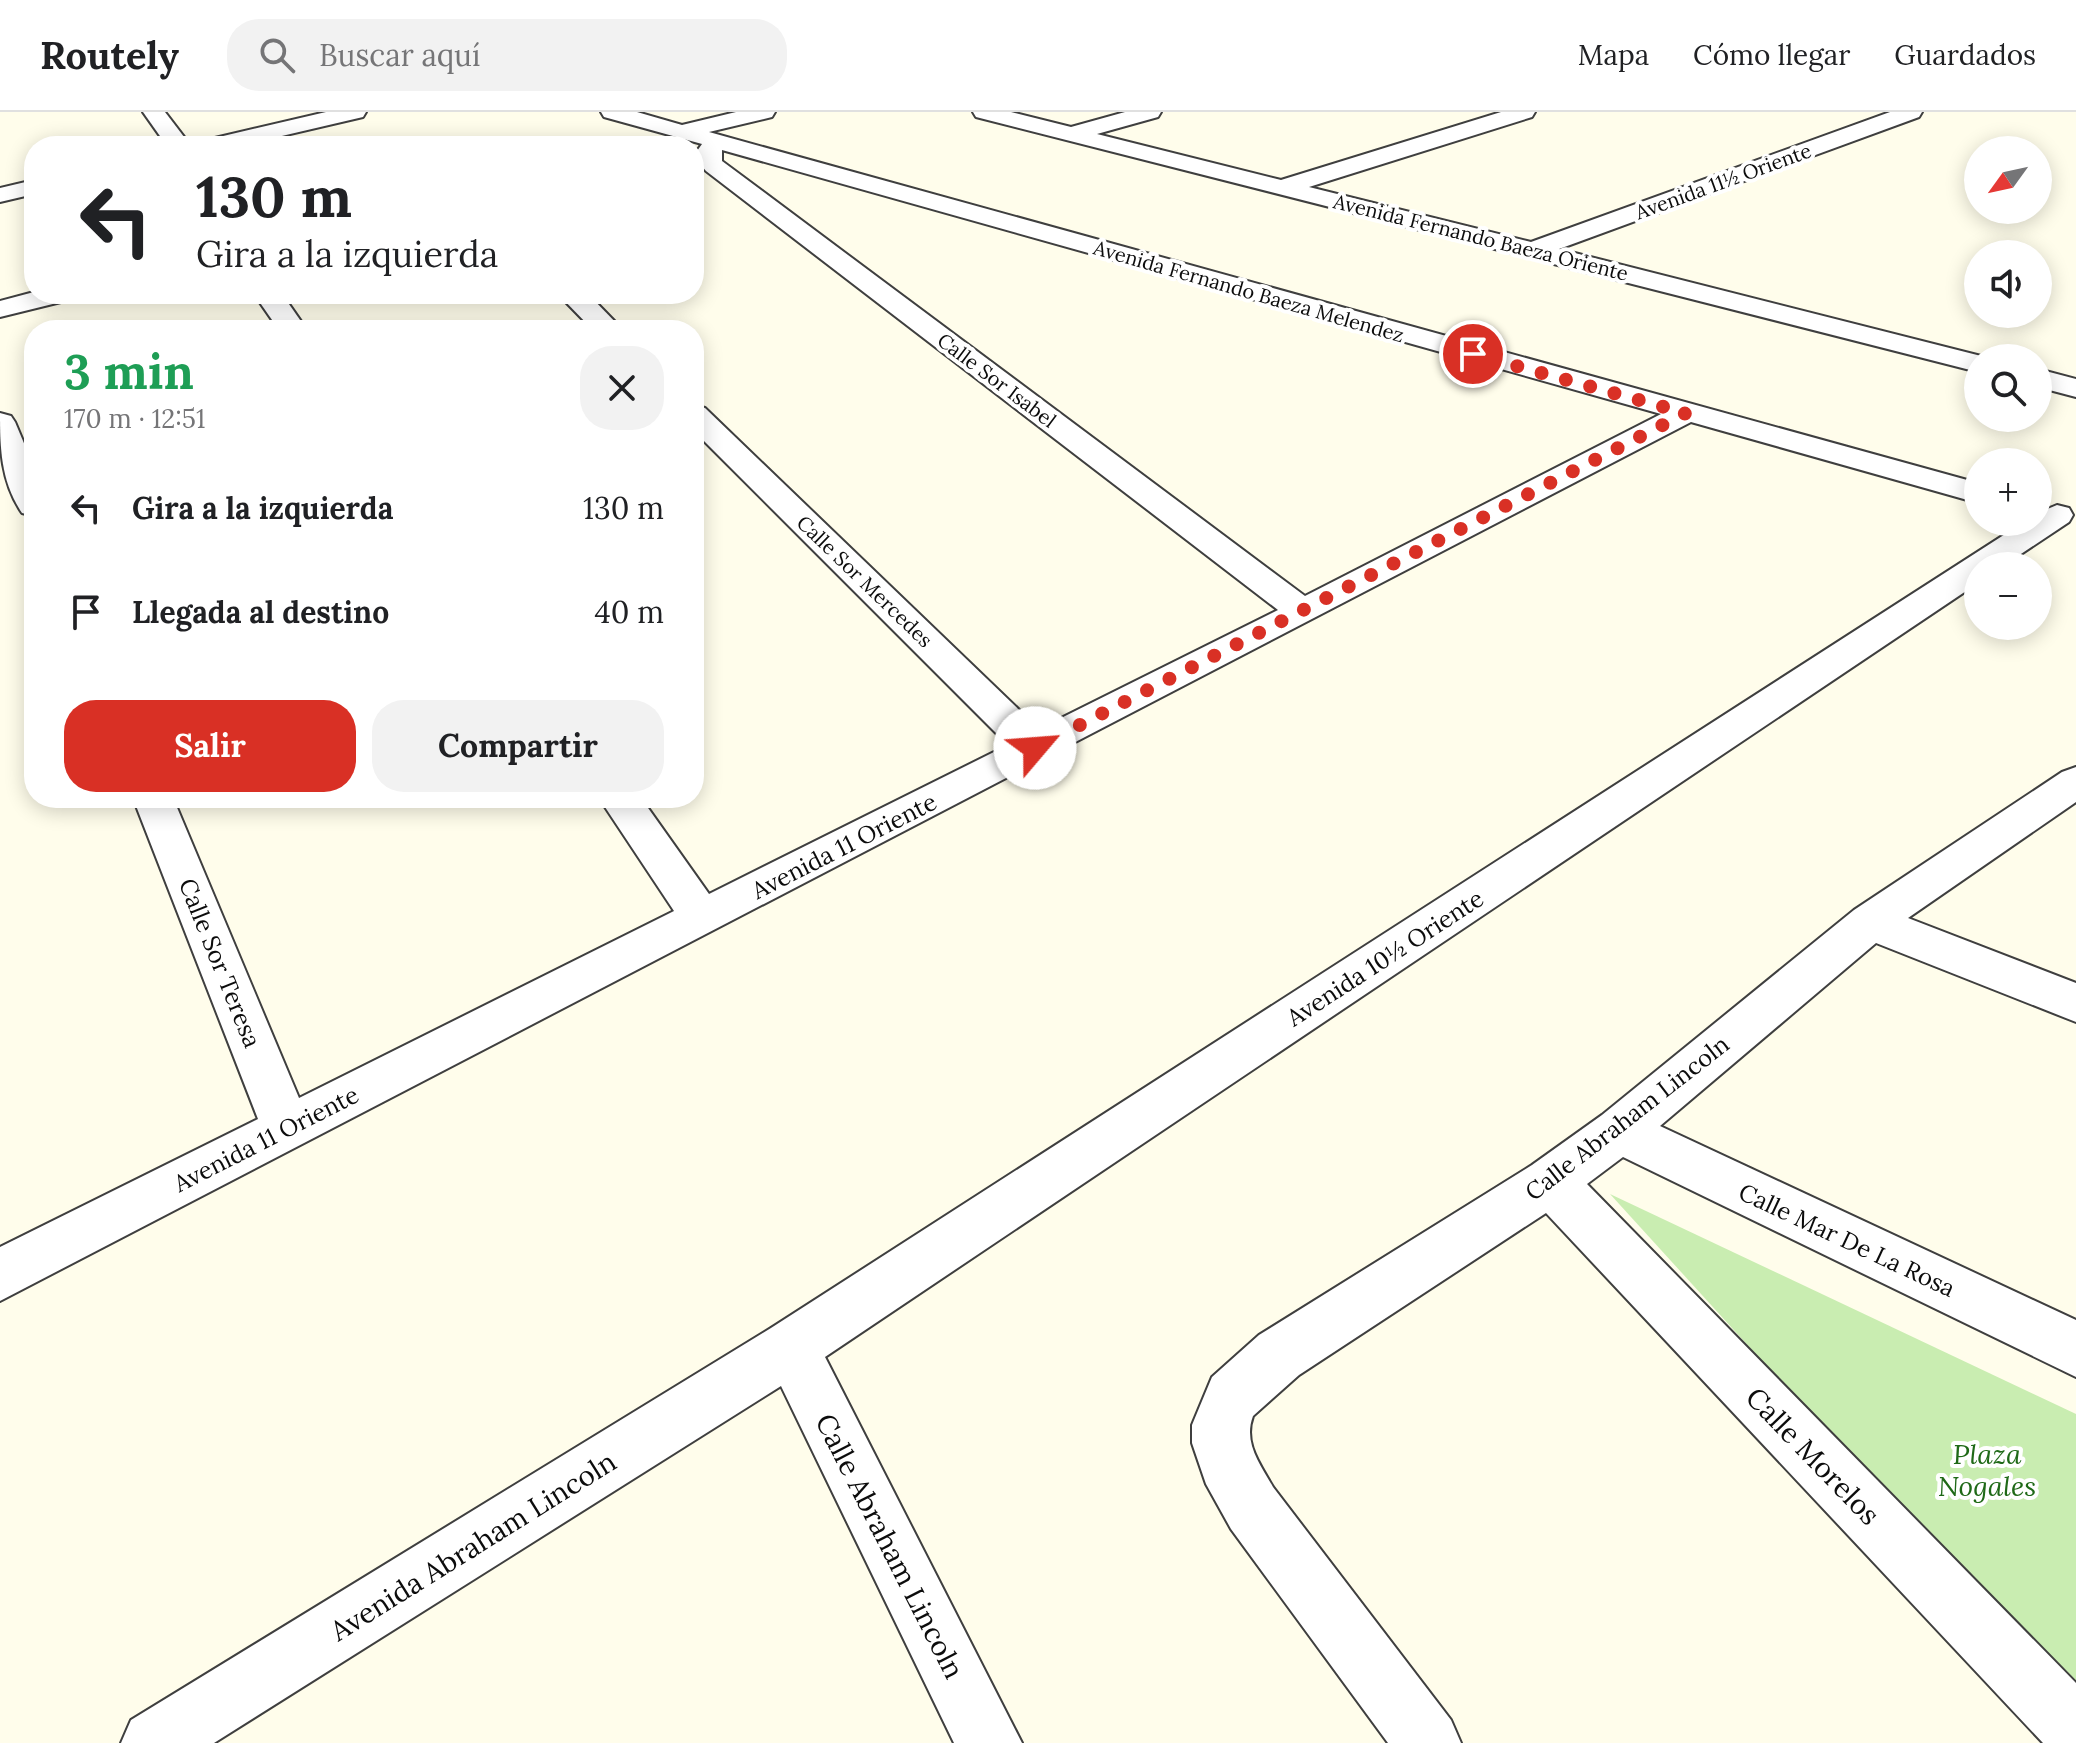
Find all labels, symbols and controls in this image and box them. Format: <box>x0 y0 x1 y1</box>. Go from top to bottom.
search box <box>227 19 787 91</box>
text: Routely <box>40 31 179 79</box>
icon: search <box>255 33 299 77</box>
text: Buscar aquí <box>319 36 480 74</box>
text: Mapa <box>1578 37 1649 73</box>
text: Cómo llegar <box>1693 37 1850 73</box>
text: Guardados <box>1894 37 2036 73</box>
north arrow <box>1964 136 2052 224</box>
map controls <box>1964 136 2052 640</box>
street label: Avenida 11½ Oriente <box>1631 138 1814 225</box>
text: 130 m <box>196 161 352 232</box>
icon: left <box>64 168 168 272</box>
street label: Avenida Fernando Baeza Oriente <box>1330 188 1631 286</box>
text: Gira a la izquierda <box>196 231 498 277</box>
street label: Avenida Fernando Baeza Melendez <box>1090 234 1407 347</box>
button: sound <box>1964 240 2052 328</box>
pin <box>1439 320 1507 388</box>
street label: Calle Sor Isabel <box>933 327 1061 433</box>
icon: arrive <box>1451 332 1495 376</box>
text: 3 min <box>64 341 194 402</box>
button: search <box>1964 344 2052 432</box>
button: close <box>580 346 664 430</box>
text: 170 m · 12:51 <box>64 402 205 435</box>
button: + <box>1964 448 2052 536</box>
icon: left <box>64 486 108 530</box>
text: Gira a la izquierda <box>132 489 393 527</box>
text: 130 m <box>583 489 664 527</box>
street label: Calle Sor Mercedes <box>792 510 938 652</box>
button: − <box>1964 552 2052 640</box>
icon: arrive <box>64 590 108 634</box>
text: Llegada al destino <box>132 593 389 631</box>
text: 40 m <box>594 593 664 631</box>
button: Salir <box>64 700 356 792</box>
button: Compartir <box>372 700 664 792</box>
position arrow <box>993 706 1077 790</box>
street label: Avenida 11 Oriente <box>745 786 942 906</box>
street label: Calle Sor Teresa <box>172 874 268 1052</box>
street label: Avenida 10½ Oriente <box>1280 883 1489 1034</box>
street label: Calle Abraham Lincoln <box>1519 1029 1735 1207</box>
street label: Avenida 11 Oriente <box>167 1079 364 1199</box>
street label: Calle Mar De La Rosa <box>1734 1176 1960 1304</box>
street label: Calle Morelos <box>1738 1380 1888 1532</box>
street label: Calle Abraham Lincoln <box>808 1408 972 1684</box>
park label: Plaza Nogales <box>1938 1436 2036 1504</box>
street label: Avenida Abraham Lincoln <box>323 1443 623 1649</box>

